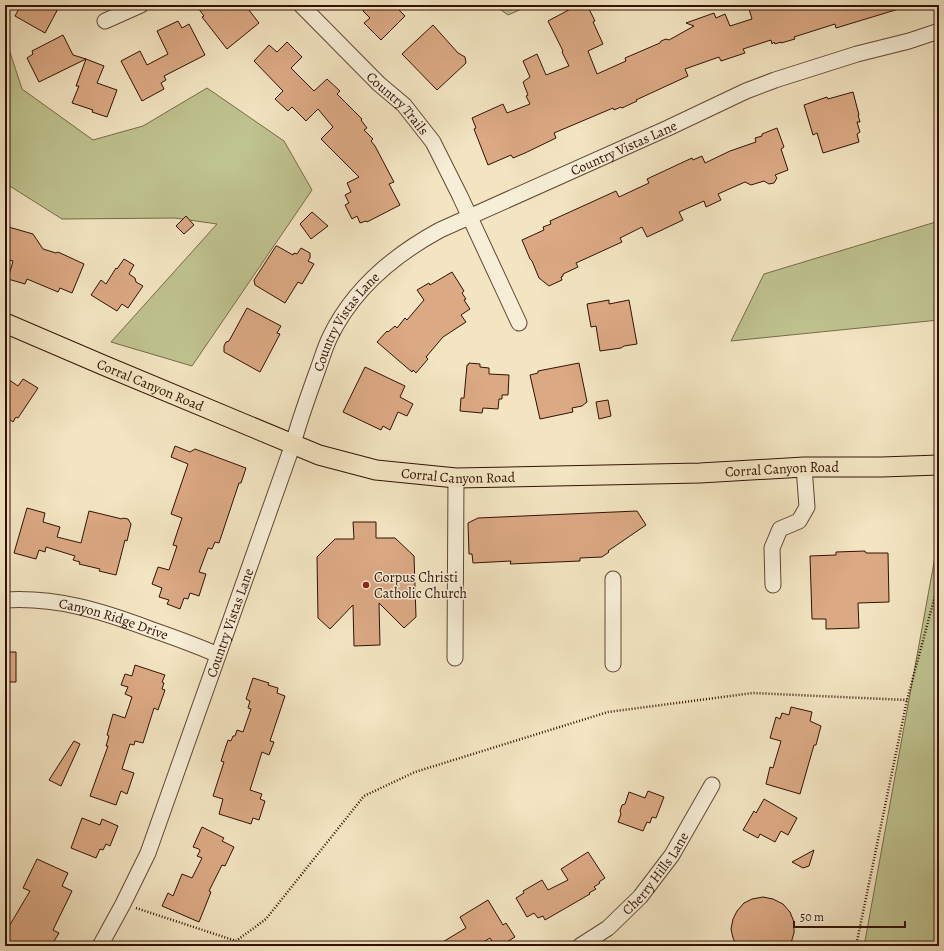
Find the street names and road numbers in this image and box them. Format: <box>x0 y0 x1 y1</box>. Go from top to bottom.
street label: Country Trails <box>362 67 433 139</box>
street label: Country Vistas Lane <box>567 116 680 180</box>
street label: Country Vistas Lane <box>308 268 383 374</box>
street label: Corral Canyon Road <box>94 354 207 416</box>
street label: Corral Canyon Road <box>724 457 839 481</box>
street label: Corral Canyon Road <box>400 463 516 488</box>
street label: Country Vistas Lane <box>202 565 258 680</box>
street label: Canyon Ridge Drive <box>57 593 171 644</box>
street label: Cherry Hills Lane <box>618 828 693 919</box>

